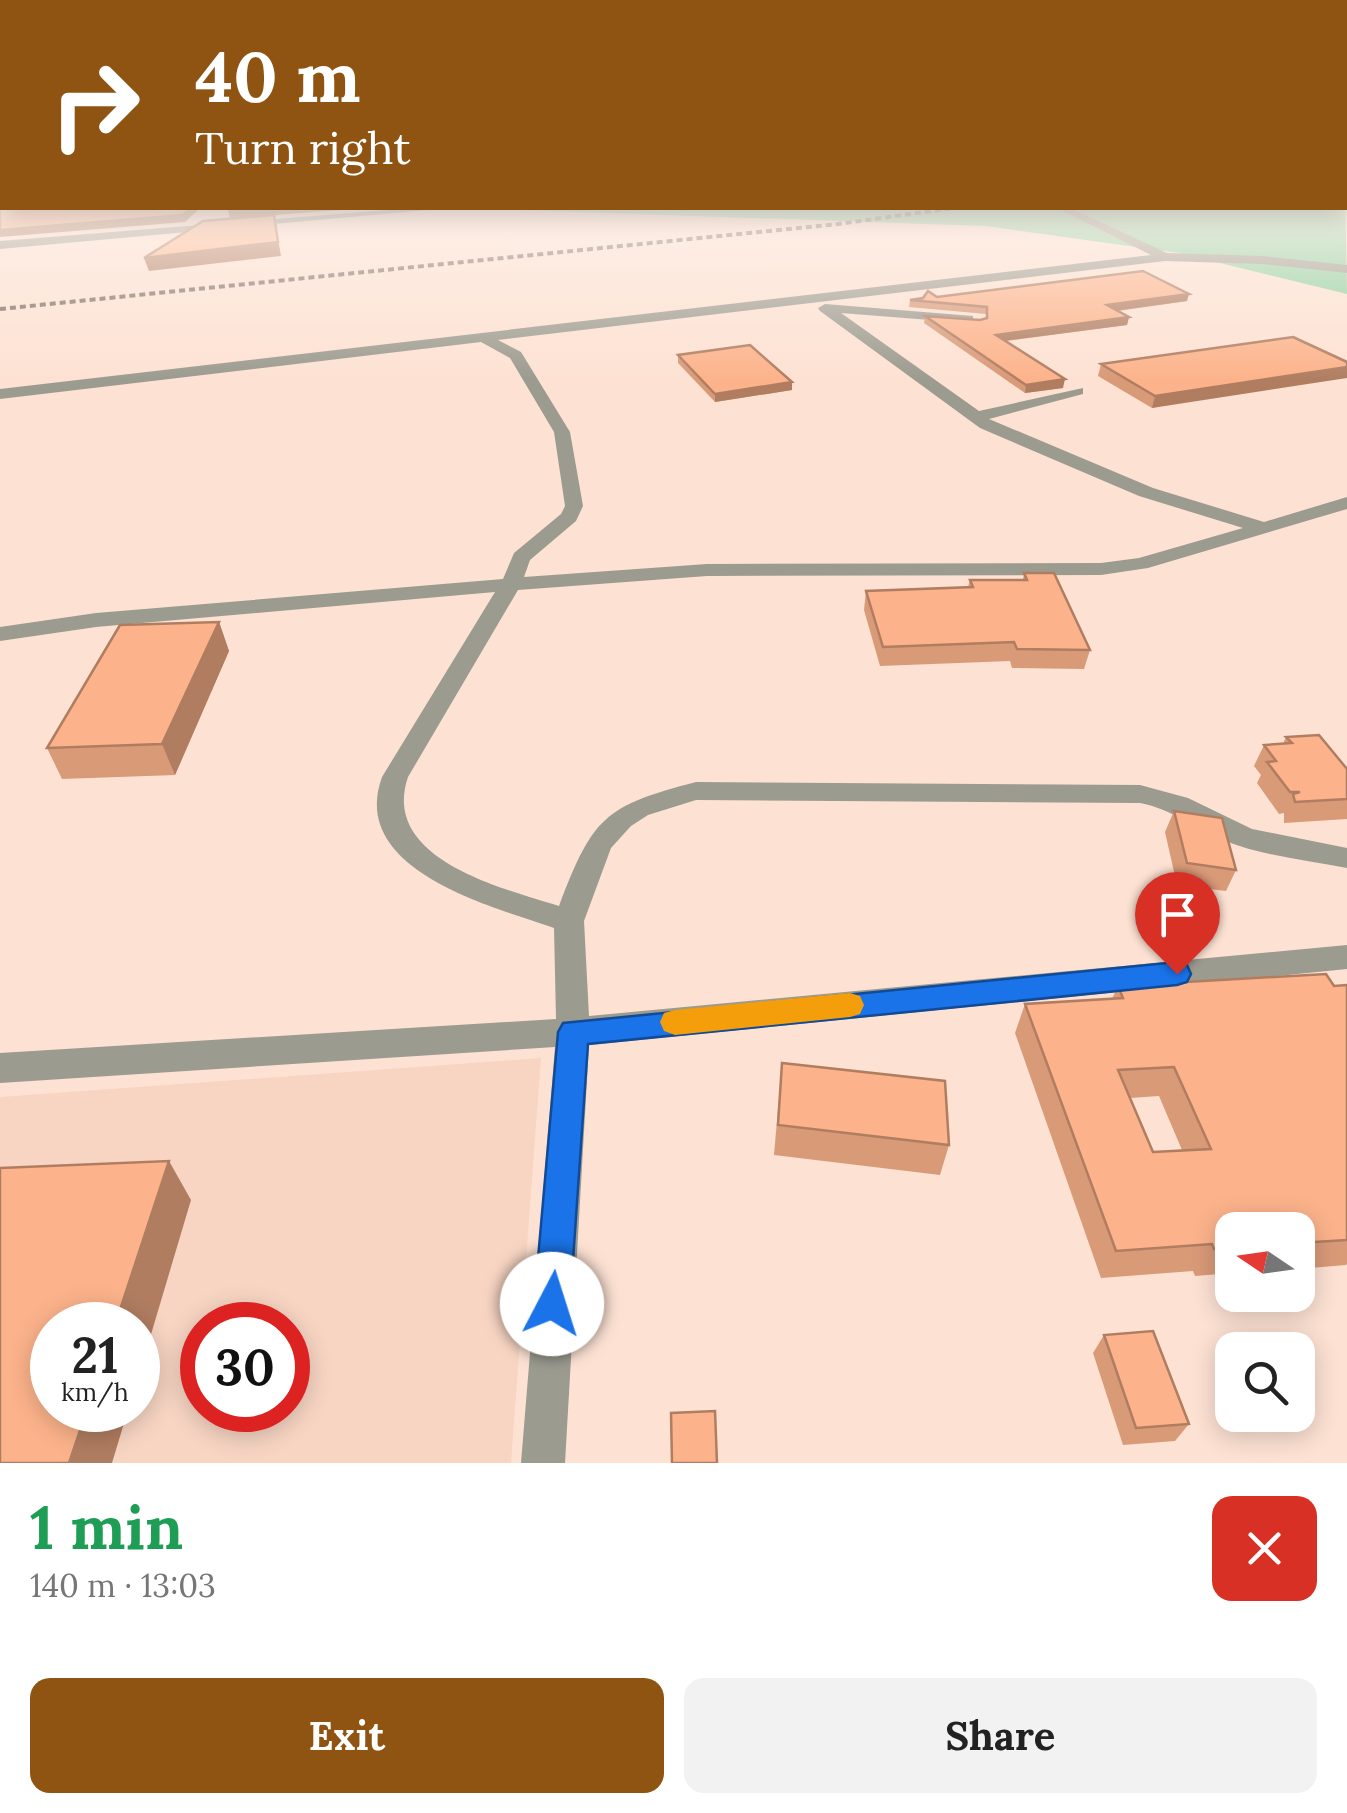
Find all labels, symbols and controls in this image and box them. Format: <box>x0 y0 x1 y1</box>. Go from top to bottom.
text: 40 m <box>195 32 361 121</box>
icon: right <box>30 40 160 170</box>
text: Turn right <box>195 119 411 176</box>
pin <box>1135 872 1220 975</box>
icon: arrive <box>1150 887 1205 942</box>
north arrow <box>1215 1212 1315 1312</box>
map controls <box>1215 1212 1315 1432</box>
position arrow <box>500 1252 604 1356</box>
speed limit sign: 30 <box>180 1302 310 1432</box>
text: 21 <box>72 1323 118 1387</box>
button: search <box>1215 1332 1315 1432</box>
text: km/h <box>61 1376 129 1408</box>
text: 1 min <box>30 1489 183 1565</box>
button: close <box>1212 1496 1317 1601</box>
text: 140 m · 13:03 <box>30 1565 216 1606</box>
button: Exit <box>30 1678 664 1793</box>
button: Share <box>684 1678 1317 1793</box>

